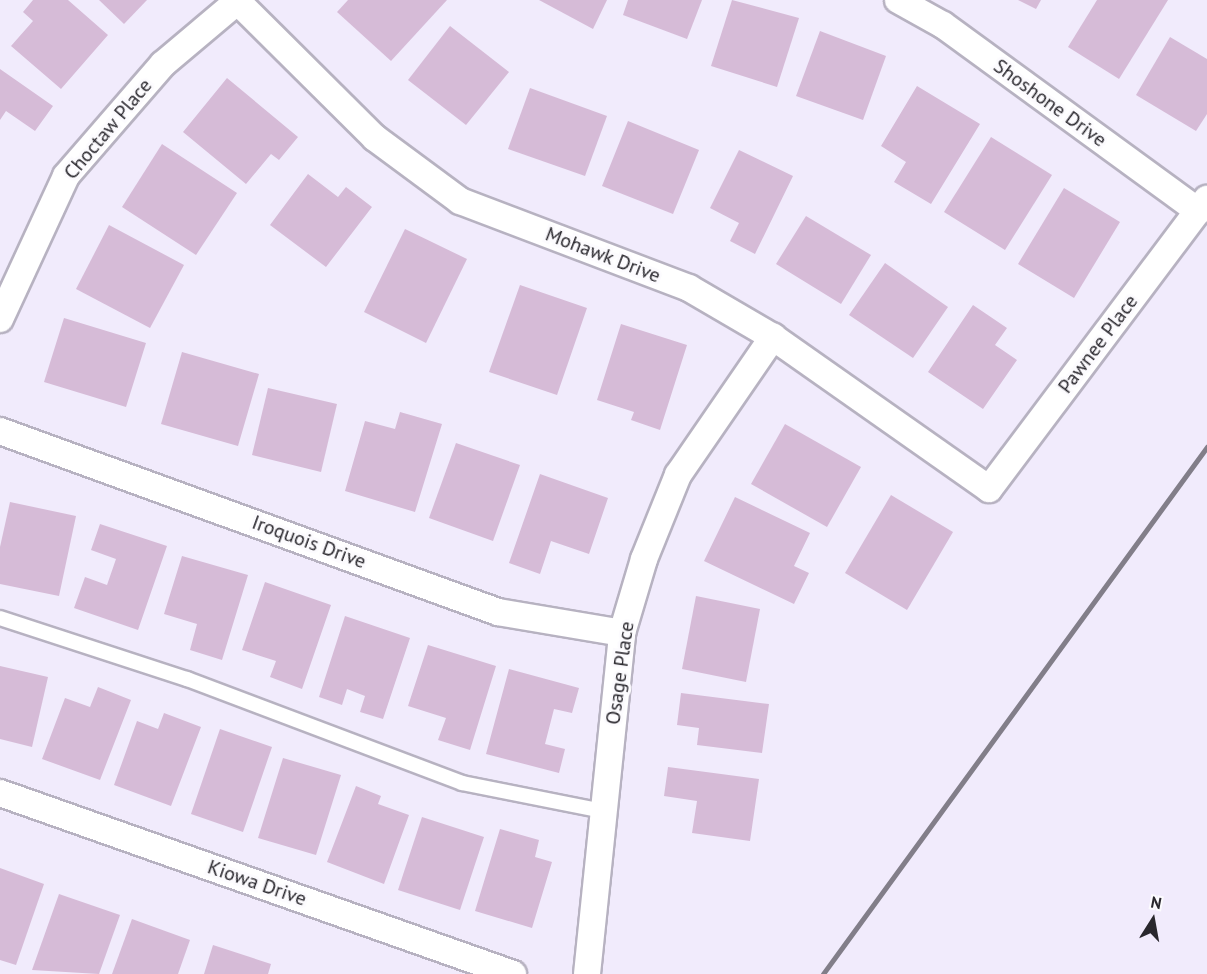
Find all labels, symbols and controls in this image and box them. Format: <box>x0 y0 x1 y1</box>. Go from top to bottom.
street label: Shoshone Drive <box>989 54 1111 152</box>
street label: Choctaw Place <box>59 74 157 184</box>
street label: Mohawk Drive <box>542 222 664 288</box>
street label: Pawnee Place <box>1053 290 1143 398</box>
street label: Iroquois Drive <box>249 510 369 574</box>
street label: Osage Place <box>601 620 639 726</box>
street label: Kiowa Drive <box>204 855 310 911</box>
north arrow <box>1123 890 1183 950</box>
text: N <box>1149 892 1163 913</box>

